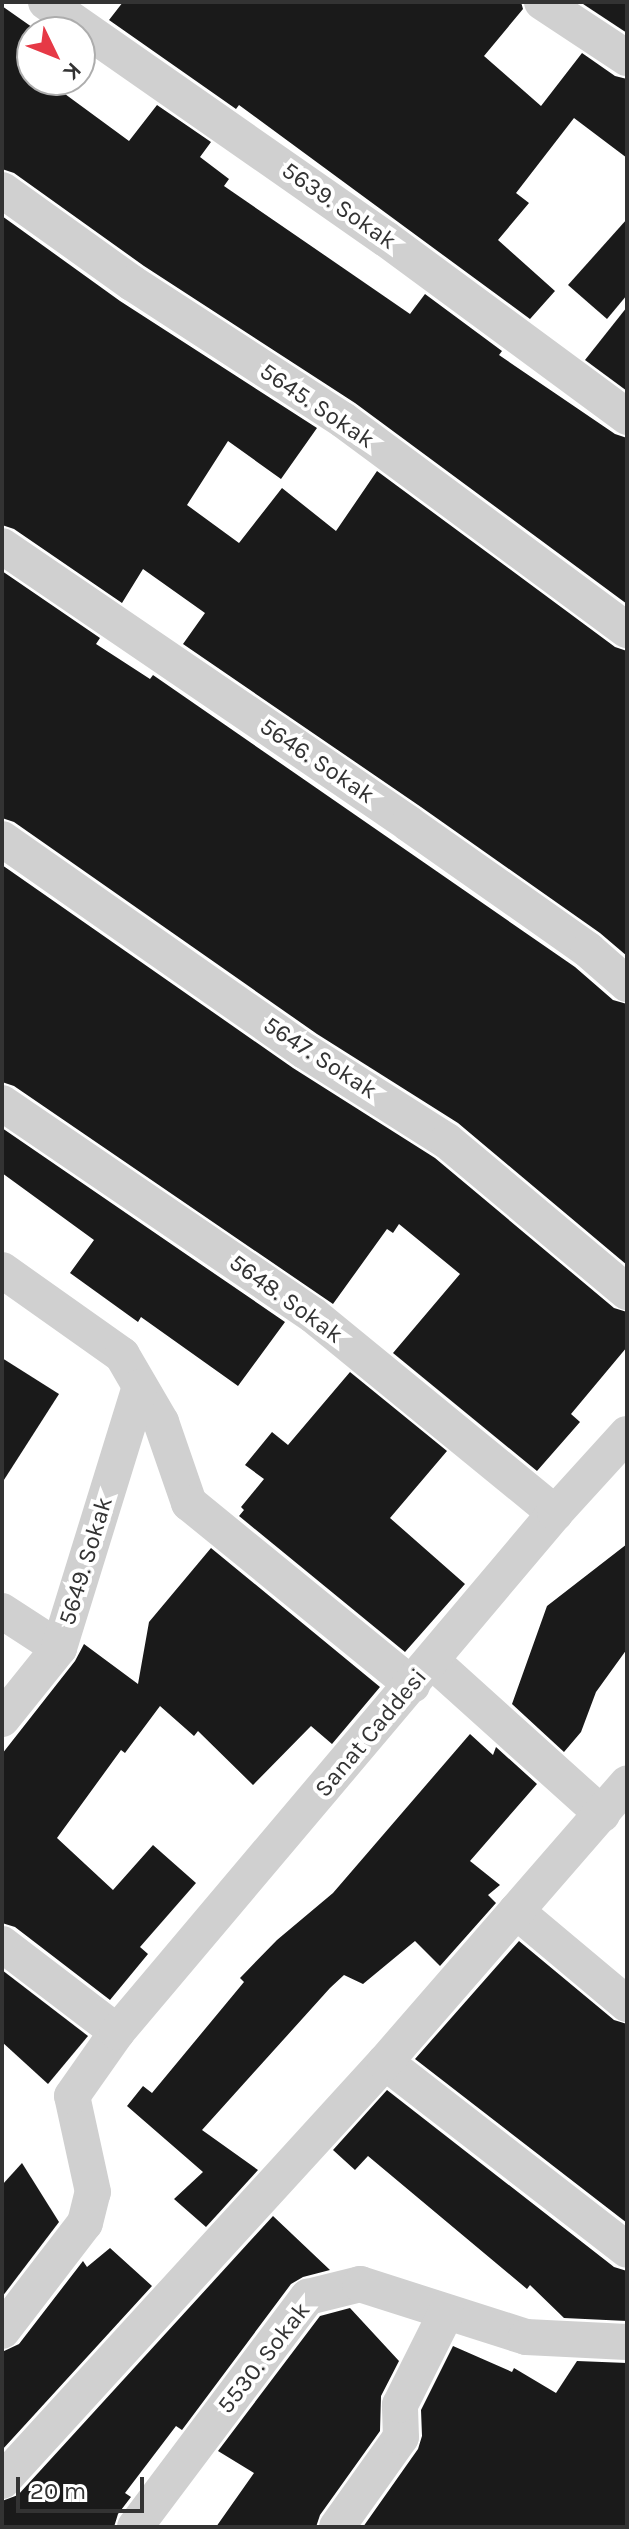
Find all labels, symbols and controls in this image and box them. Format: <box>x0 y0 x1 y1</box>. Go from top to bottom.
north arrow <box>16 16 96 96</box>
text: K <box>58 57 87 85</box>
street label: 5639. Sokak <box>276 156 402 256</box>
street label: 5645. Sokak <box>254 357 380 455</box>
street label: 5646. Sokak <box>254 712 380 810</box>
street label: 5647. Sokak <box>258 1011 382 1105</box>
street label: 5648. Sokak <box>224 1248 348 1350</box>
street label: 5649. Sokak <box>53 1493 119 1629</box>
street label: Sanat Caddesi <box>309 1663 433 1803</box>
street label: 5530. Sokak <box>212 2297 316 2419</box>
scale bar <box>20 2461 148 2511</box>
text: 20 m <box>30 2477 86 2505</box>

